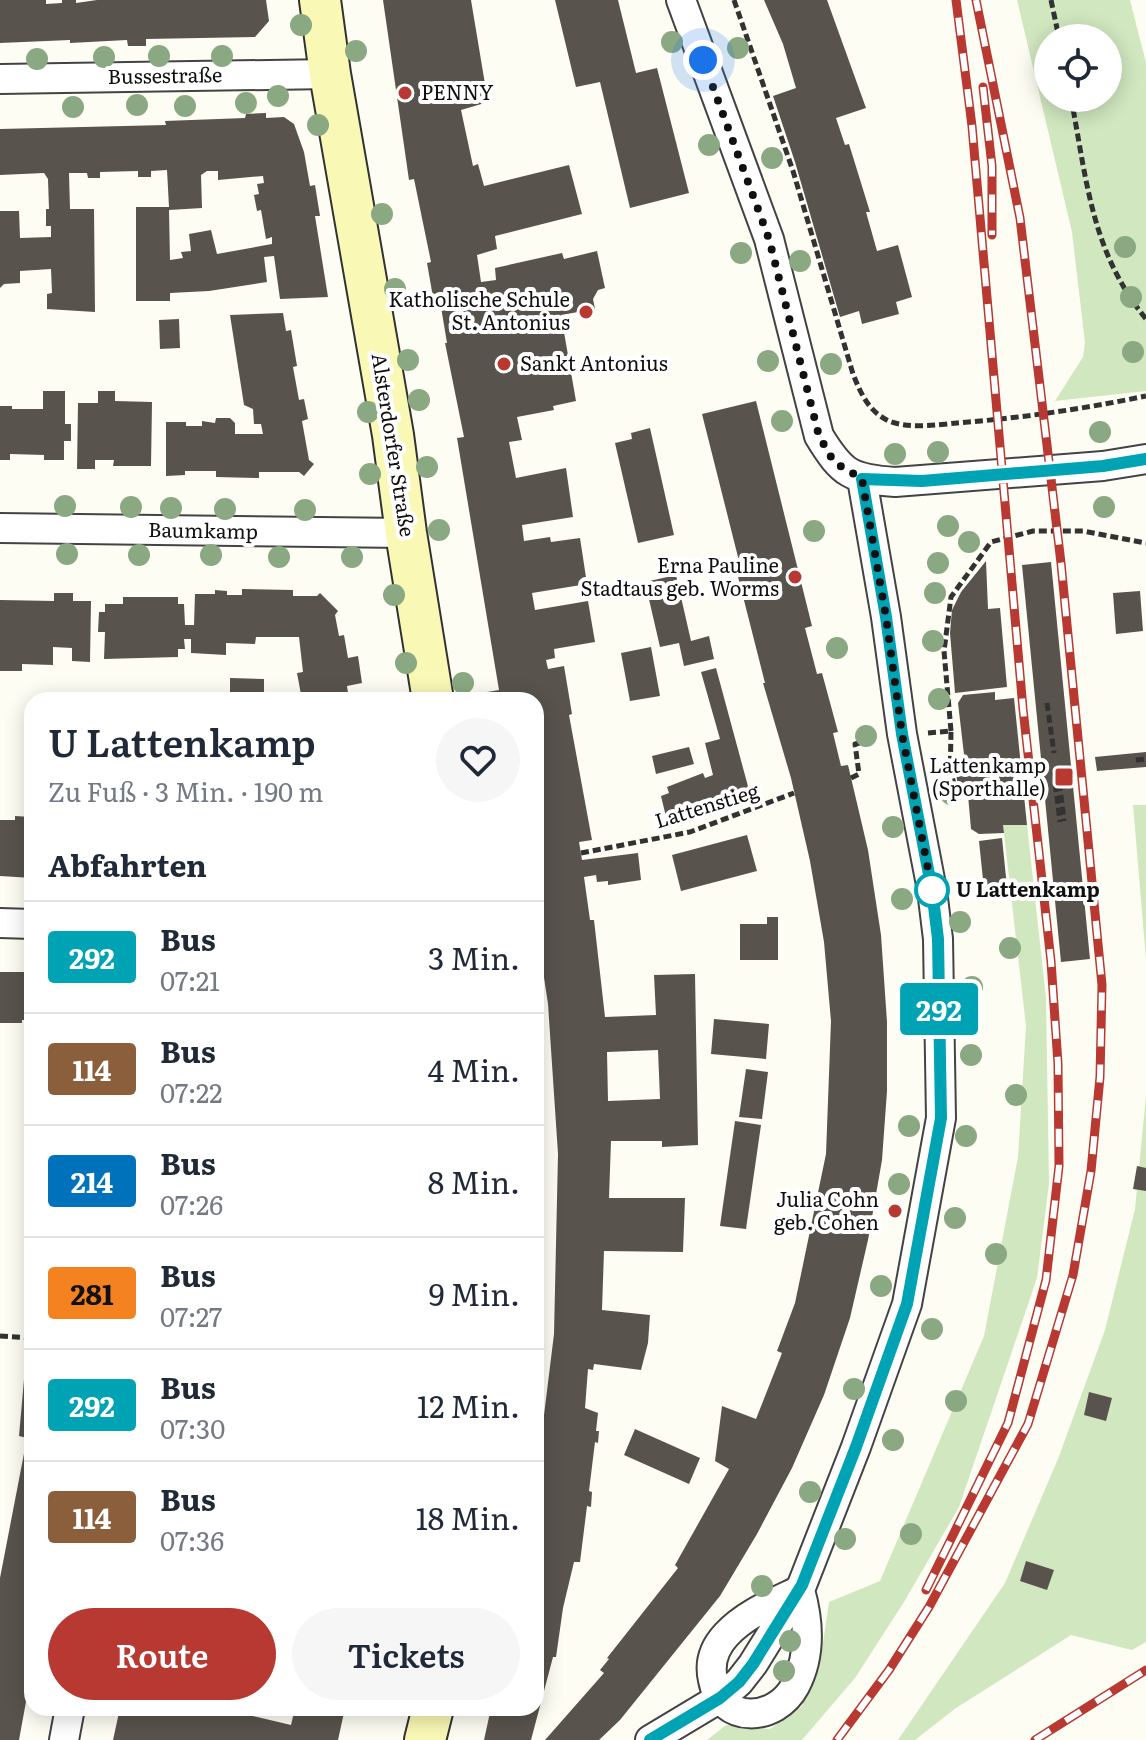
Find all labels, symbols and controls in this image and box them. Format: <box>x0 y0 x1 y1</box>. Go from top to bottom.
map controls <box>1034 24 1122 112</box>
button: locate <box>1034 24 1122 112</box>
your location <box>683 40 723 80</box>
street label: Bussestraße <box>107 58 223 90</box>
place label: PENNY <box>421 76 494 106</box>
marker: PENNY <box>396 84 414 102</box>
place label: Katholische Schule St. Antonius <box>389 283 570 336</box>
marker: Katholische Schule St. Antonius <box>577 303 595 321</box>
place label: Sankt Antonius <box>520 347 668 377</box>
street label: Alsterdorfer Straße <box>366 351 424 539</box>
marker: Sankt Antonius <box>495 355 513 373</box>
street label: Baumkamp <box>148 513 258 545</box>
place label: Erna Pauline Stadtaus geb. Worms <box>580 549 779 602</box>
marker: Erna Pauline Stadtaus geb. Worms <box>786 568 804 586</box>
text: U Lattenkamp <box>48 712 316 769</box>
button: heart <box>436 718 520 802</box>
place label: Lattenkamp (Sporthalle) <box>929 749 1046 802</box>
marker: Lattenkamp (Sporthalle) <box>1053 766 1075 788</box>
text: Zu Fuß · 3 Min. · 190 m <box>48 771 323 810</box>
street label: Lattenstieg <box>651 774 763 834</box>
text: Abfahrten <box>48 842 207 886</box>
marker: U Lattenkamp <box>915 873 949 907</box>
place label: U Lattenkamp <box>956 873 1100 903</box>
text: Bus <box>160 916 216 960</box>
text: 3 Min. <box>428 935 520 979</box>
text: 292 <box>69 936 115 978</box>
text: 07:21 <box>160 960 220 999</box>
line badge: 292 <box>893 983 985 1035</box>
text: 292 <box>916 988 962 1030</box>
text: Bus <box>160 1028 216 1072</box>
text: 4 Min. <box>428 1047 520 1091</box>
text: 114 <box>72 1048 112 1090</box>
text: 07:22 <box>160 1072 222 1111</box>
text: Bus <box>160 1140 216 1184</box>
text: 8 Min. <box>428 1159 520 1203</box>
text: 214 <box>71 1160 113 1202</box>
place label: Julia Cohn geb. Cohen <box>774 1183 879 1236</box>
text: 07:26 <box>160 1184 223 1223</box>
marker: Julia Cohn geb. Cohen <box>886 1202 904 1220</box>
text: Bus <box>160 1252 216 1296</box>
text: 9 Min. <box>429 1271 520 1315</box>
text: 281 <box>70 1272 114 1314</box>
text: 07:27 <box>160 1296 222 1335</box>
text: Bus <box>160 1364 216 1408</box>
text: 12 Min. <box>417 1383 520 1427</box>
text: 292 <box>69 1384 115 1426</box>
text: 07:30 <box>160 1408 225 1447</box>
text: Bus <box>160 1476 216 1520</box>
text: 18 Min. <box>416 1495 520 1539</box>
text: 114 <box>72 1496 112 1538</box>
text: 07:36 <box>160 1520 224 1559</box>
button: Route <box>48 1608 276 1700</box>
button: Tickets <box>292 1608 520 1700</box>

